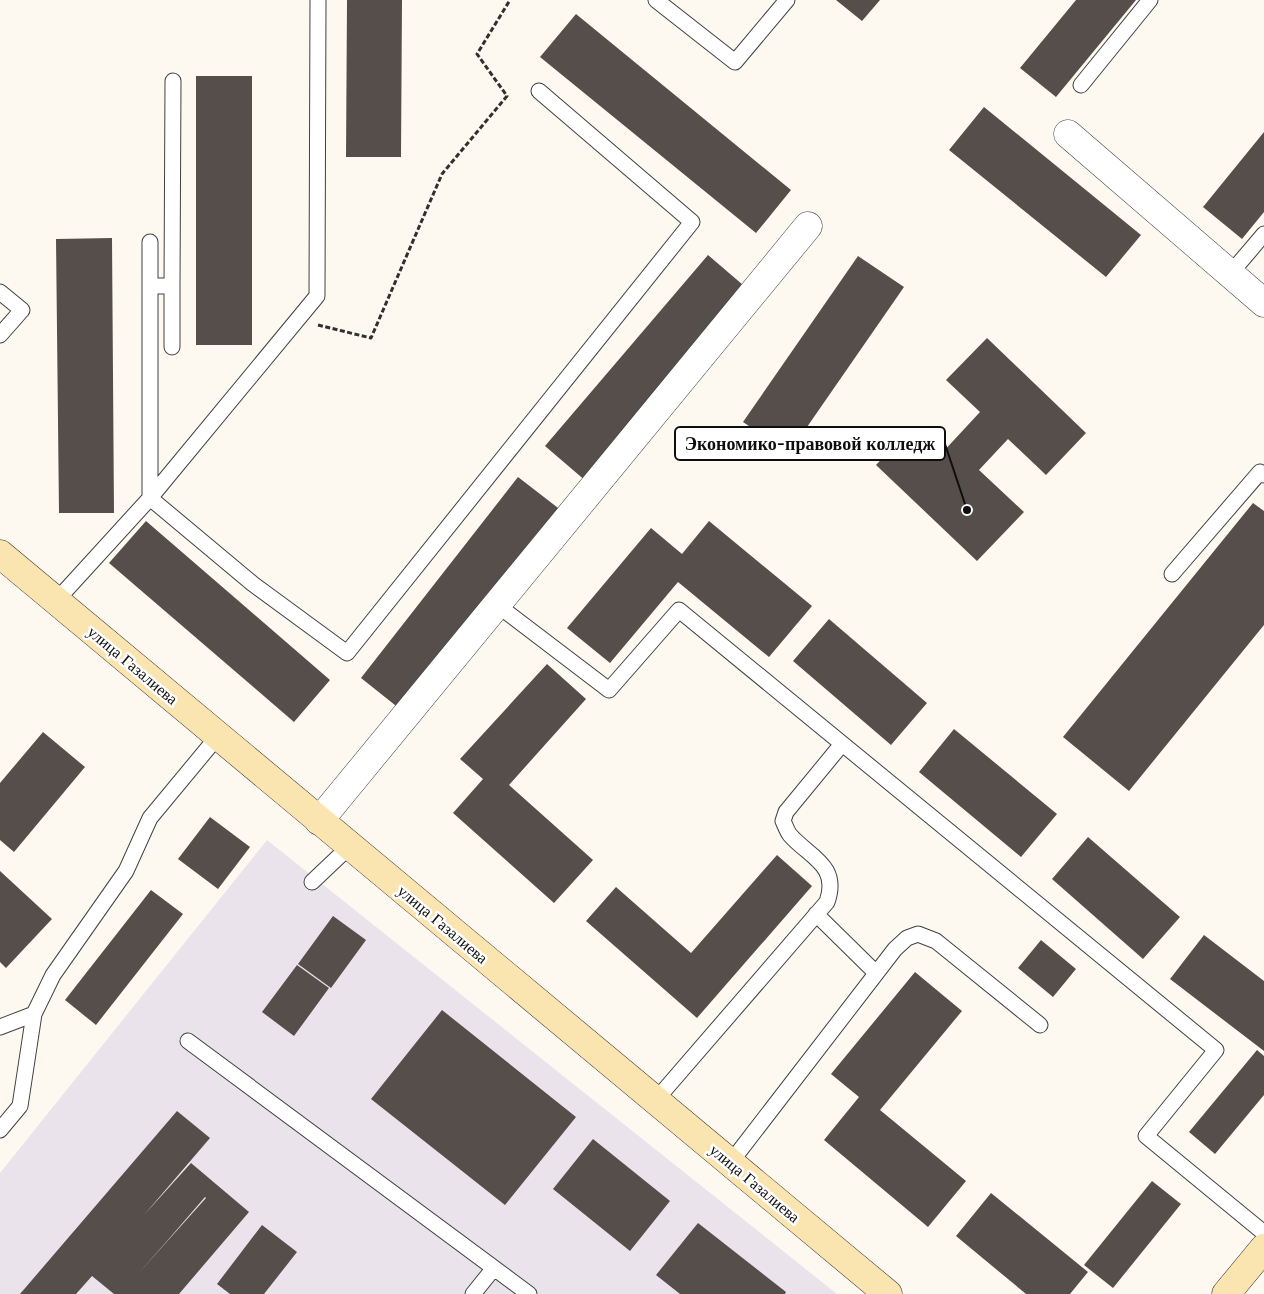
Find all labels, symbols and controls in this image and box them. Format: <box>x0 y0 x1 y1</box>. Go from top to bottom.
callout: Экономико-правовой колледж <box>675 427 945 460</box>
text: Экономико-правовой колледж <box>685 433 936 455</box>
street label: улица Газалиева <box>84 621 182 709</box>
street label: улица Газалиева <box>394 880 492 968</box>
street label: улица Газалиева <box>706 1139 804 1227</box>

